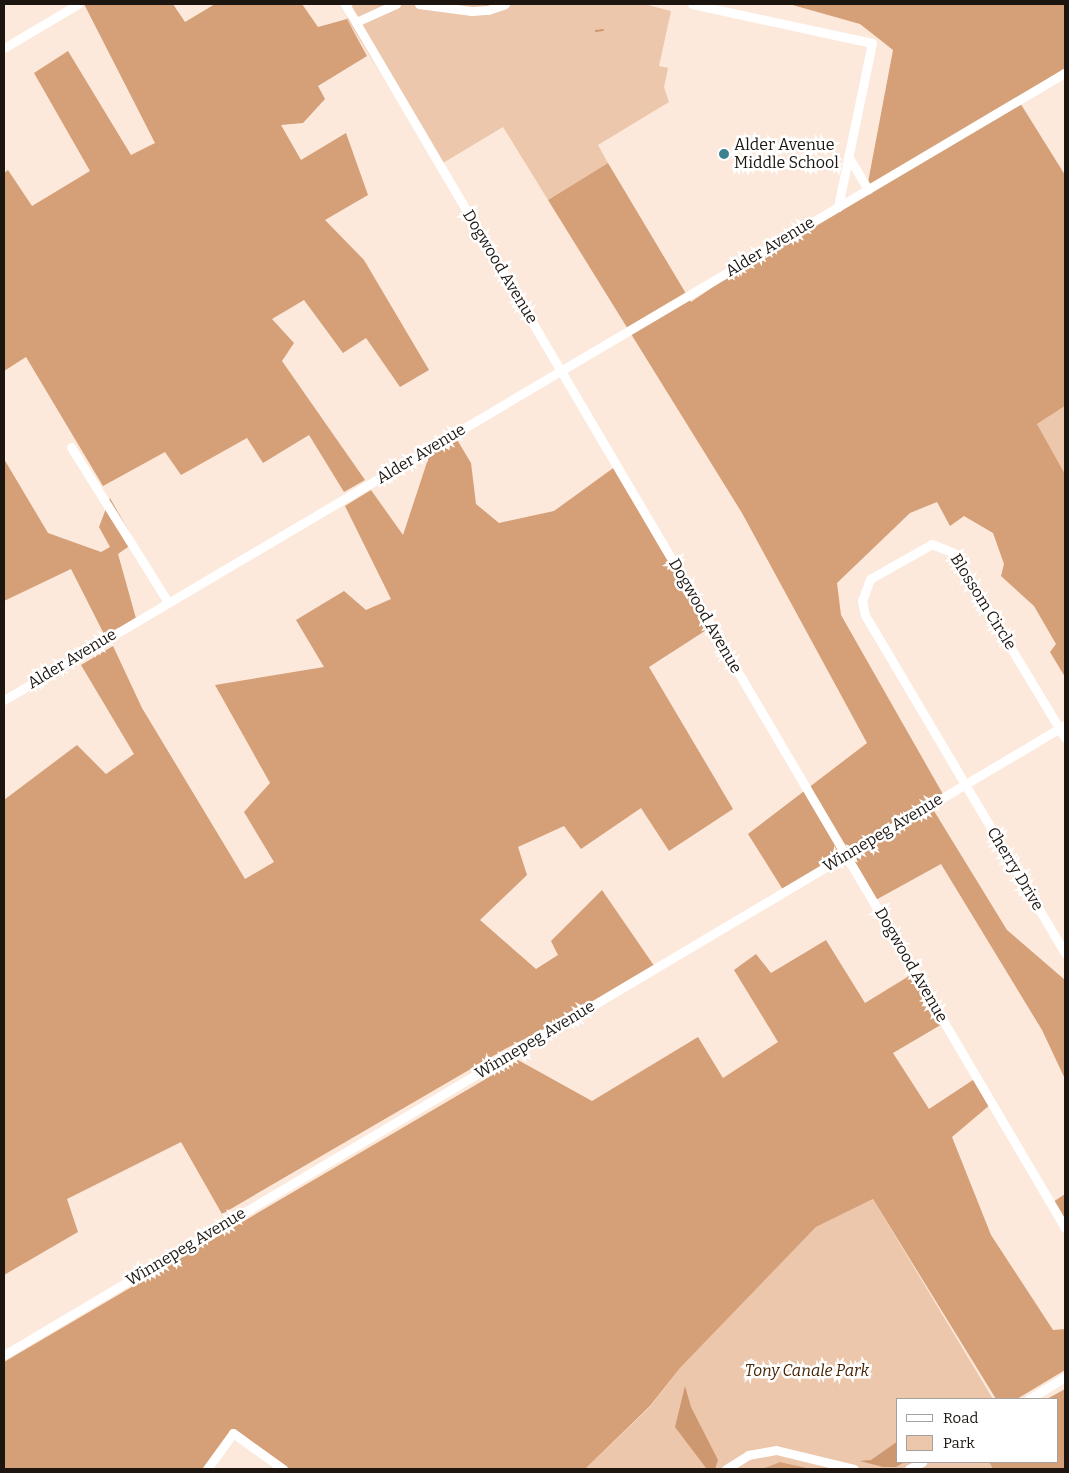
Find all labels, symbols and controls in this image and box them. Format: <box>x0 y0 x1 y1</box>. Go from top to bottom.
place label: Alder Avenue Middle School <box>734 135 839 173</box>
marker: Alder Avenue Middle School <box>718 148 730 160</box>
street label: Dogwood Avenue <box>459 207 541 327</box>
street label: Alder Avenue <box>722 213 818 281</box>
street label: Alder Avenue <box>373 420 469 488</box>
street label: Blossom Circle <box>946 550 1020 654</box>
street label: Dogwood Avenue <box>664 555 746 677</box>
street label: Alder Avenue <box>24 625 120 693</box>
street label: Winnepeg Avenue <box>820 790 946 876</box>
street label: Cherry Drive <box>983 824 1047 914</box>
street label: Dogwood Avenue <box>870 904 952 1026</box>
street label: Winnepeg Avenue <box>472 997 598 1083</box>
street label: Winnepeg Avenue <box>123 1204 249 1290</box>
park label: Tony Canale Park <box>745 1361 869 1381</box>
legend <box>896 1398 1059 1463</box>
text: Road <box>943 1409 978 1427</box>
text: Park <box>943 1434 975 1452</box>

